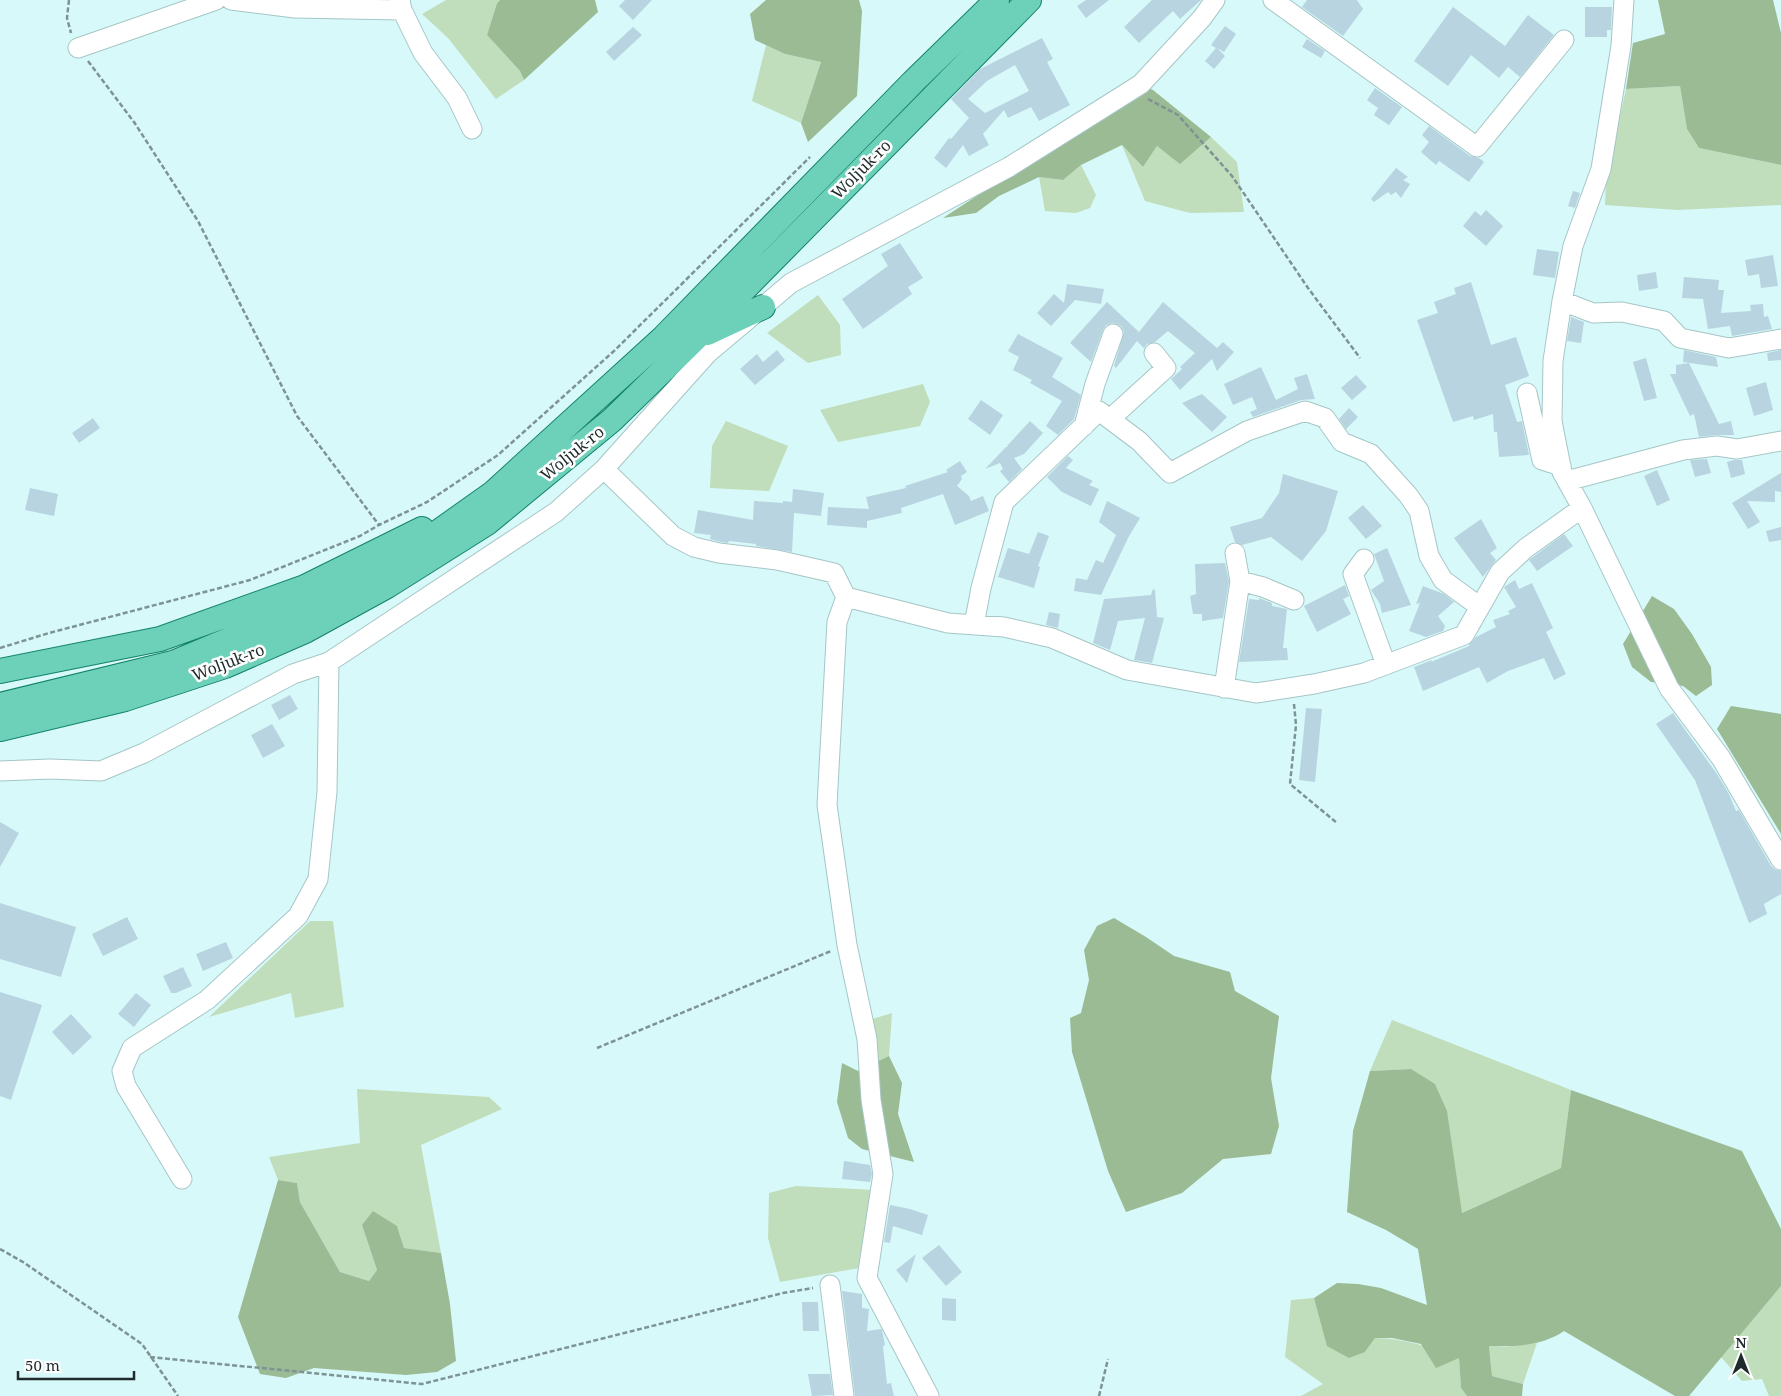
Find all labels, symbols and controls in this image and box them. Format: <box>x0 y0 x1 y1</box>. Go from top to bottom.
street label: Woljuk-ro <box>826 134 896 204</box>
street label: Woljuk-ro <box>536 421 608 485</box>
street label: Woljuk-ro <box>189 638 267 686</box>
north arrow <box>1716 1331 1766 1381</box>
text: N <box>1735 1333 1747 1352</box>
scale bar <box>18 1348 134 1380</box>
text: 50 m <box>25 1355 60 1375</box>

